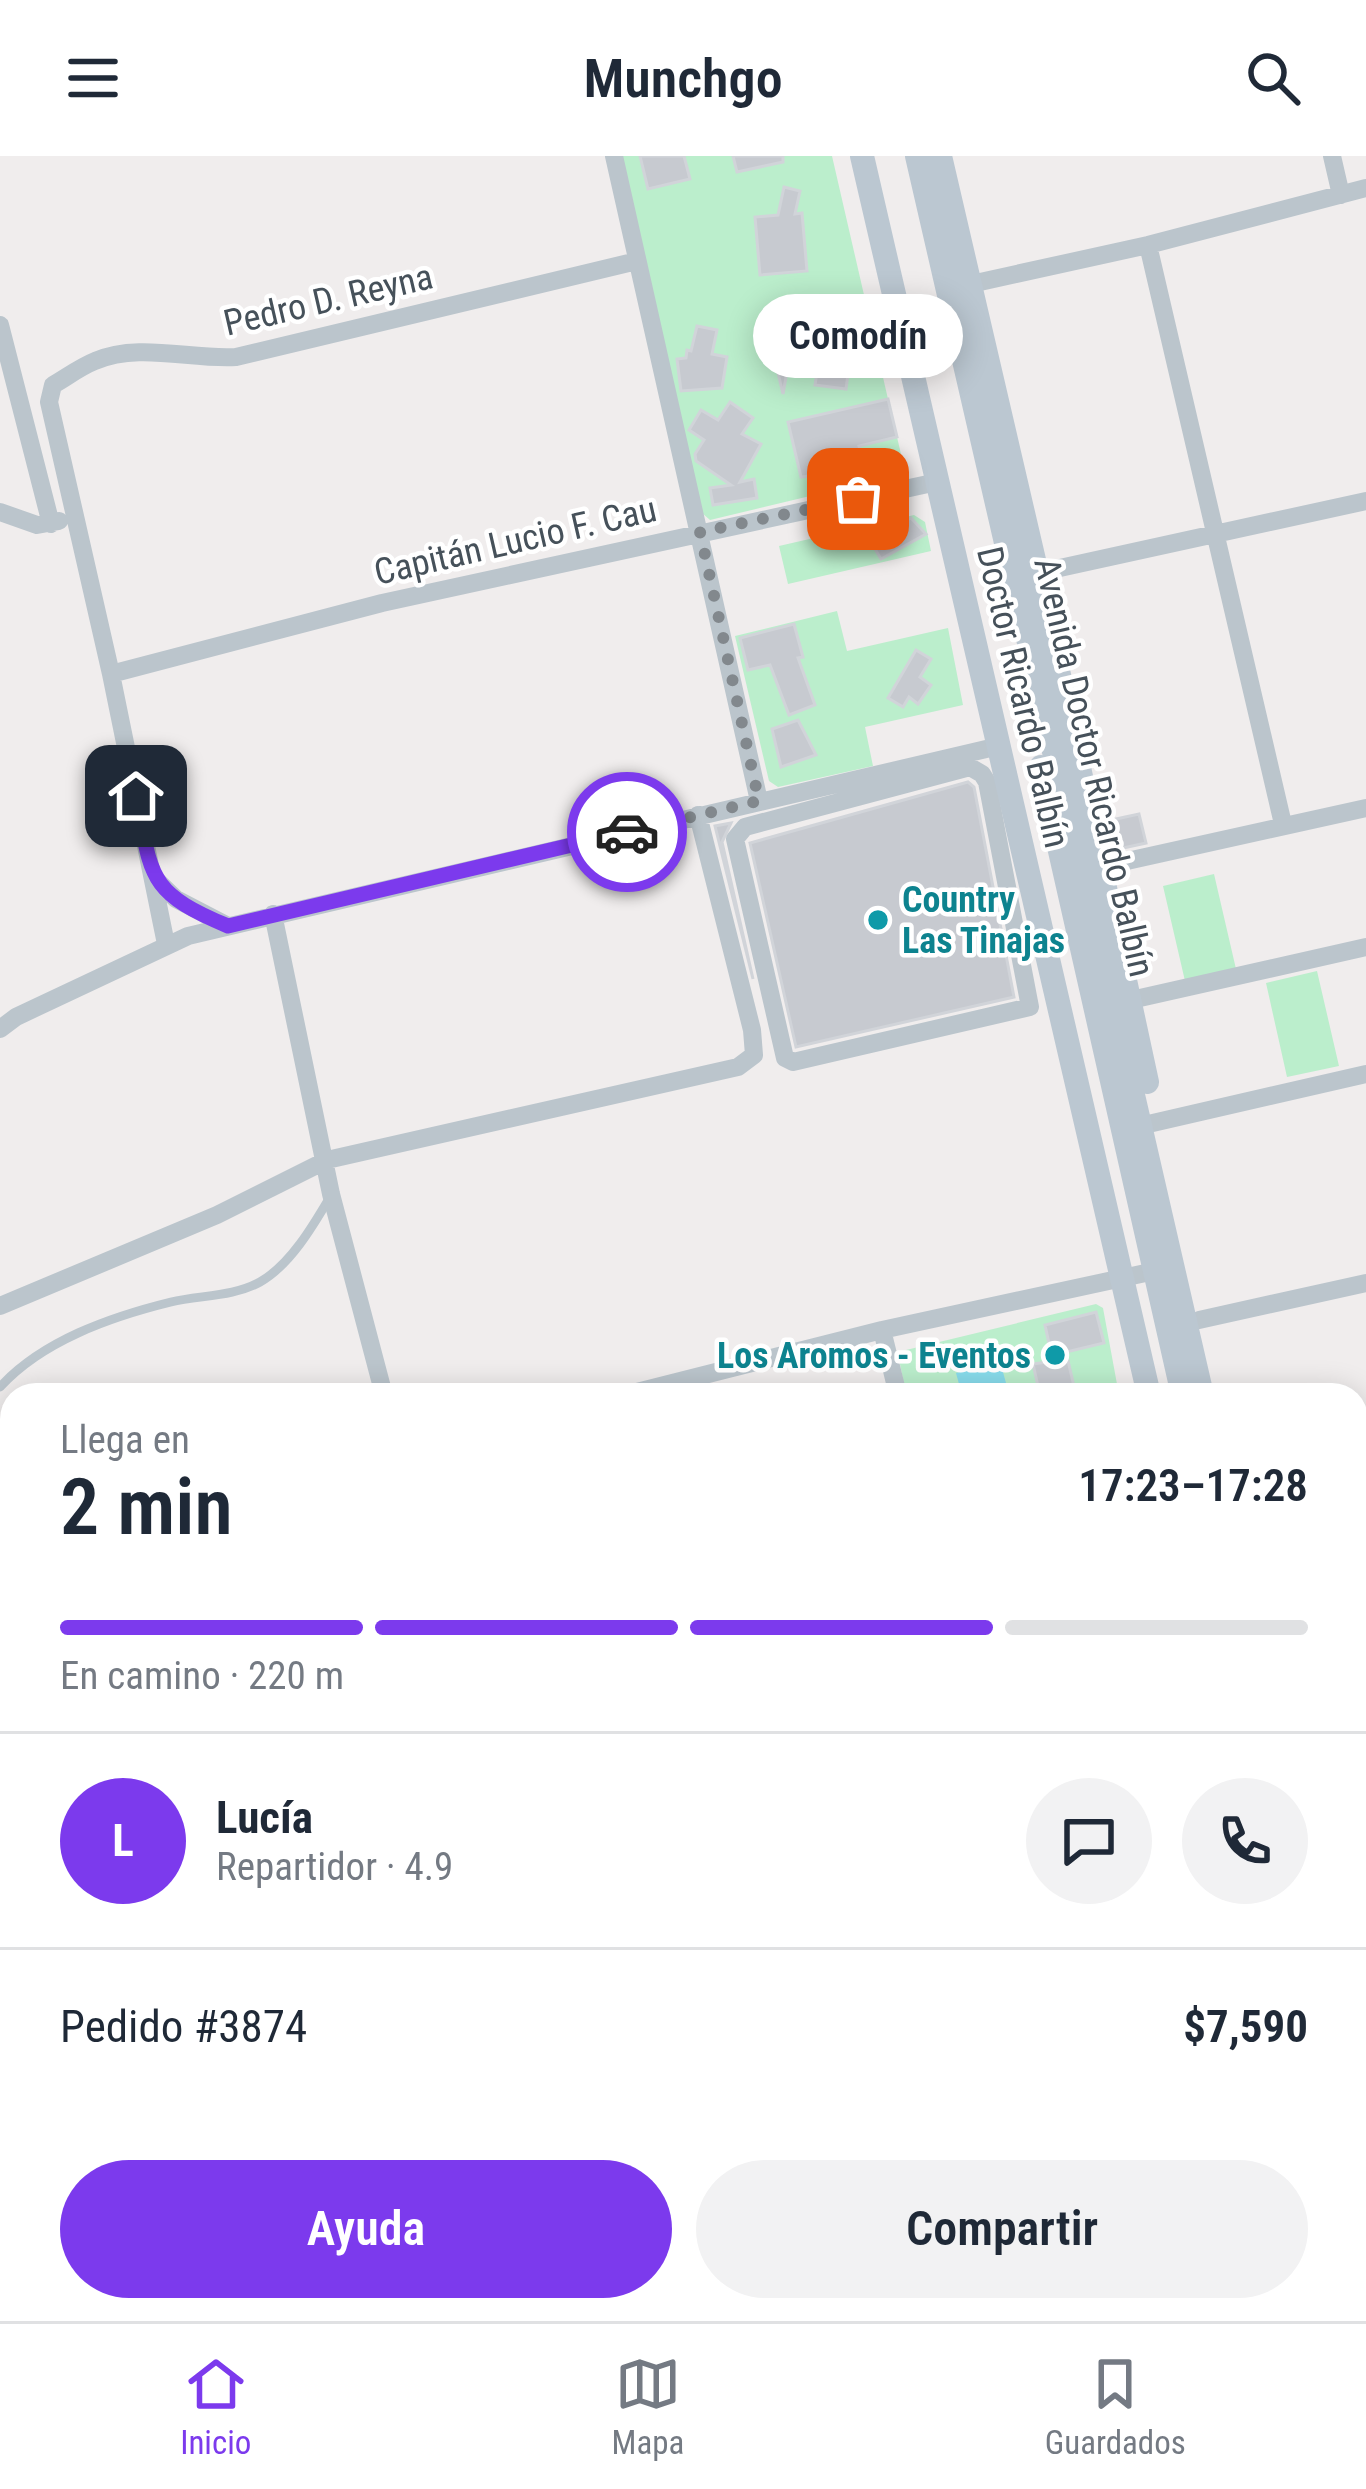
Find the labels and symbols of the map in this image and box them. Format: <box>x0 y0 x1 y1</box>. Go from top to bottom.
street label: Pedro D. Reyna <box>220 256 437 344</box>
callout: Comodín <box>753 295 963 379</box>
pin <box>807 448 909 550</box>
street label: Capitán Lucio F. Cau <box>370 488 660 594</box>
street label: Doctor Ricardo Balbín <box>968 543 1078 852</box>
street label: Avenida Doctor Ricardo Balbín <box>1025 554 1163 981</box>
pin <box>85 745 187 847</box>
courier <box>567 772 687 892</box>
place label: Country Las Tinajas <box>902 879 1065 962</box>
marker: Country Las Tinajas <box>865 907 891 933</box>
place label: Los Aromos - Eventos <box>717 1335 1031 1377</box>
marker: Los Aromos - Eventos <box>1042 1342 1068 1368</box>

